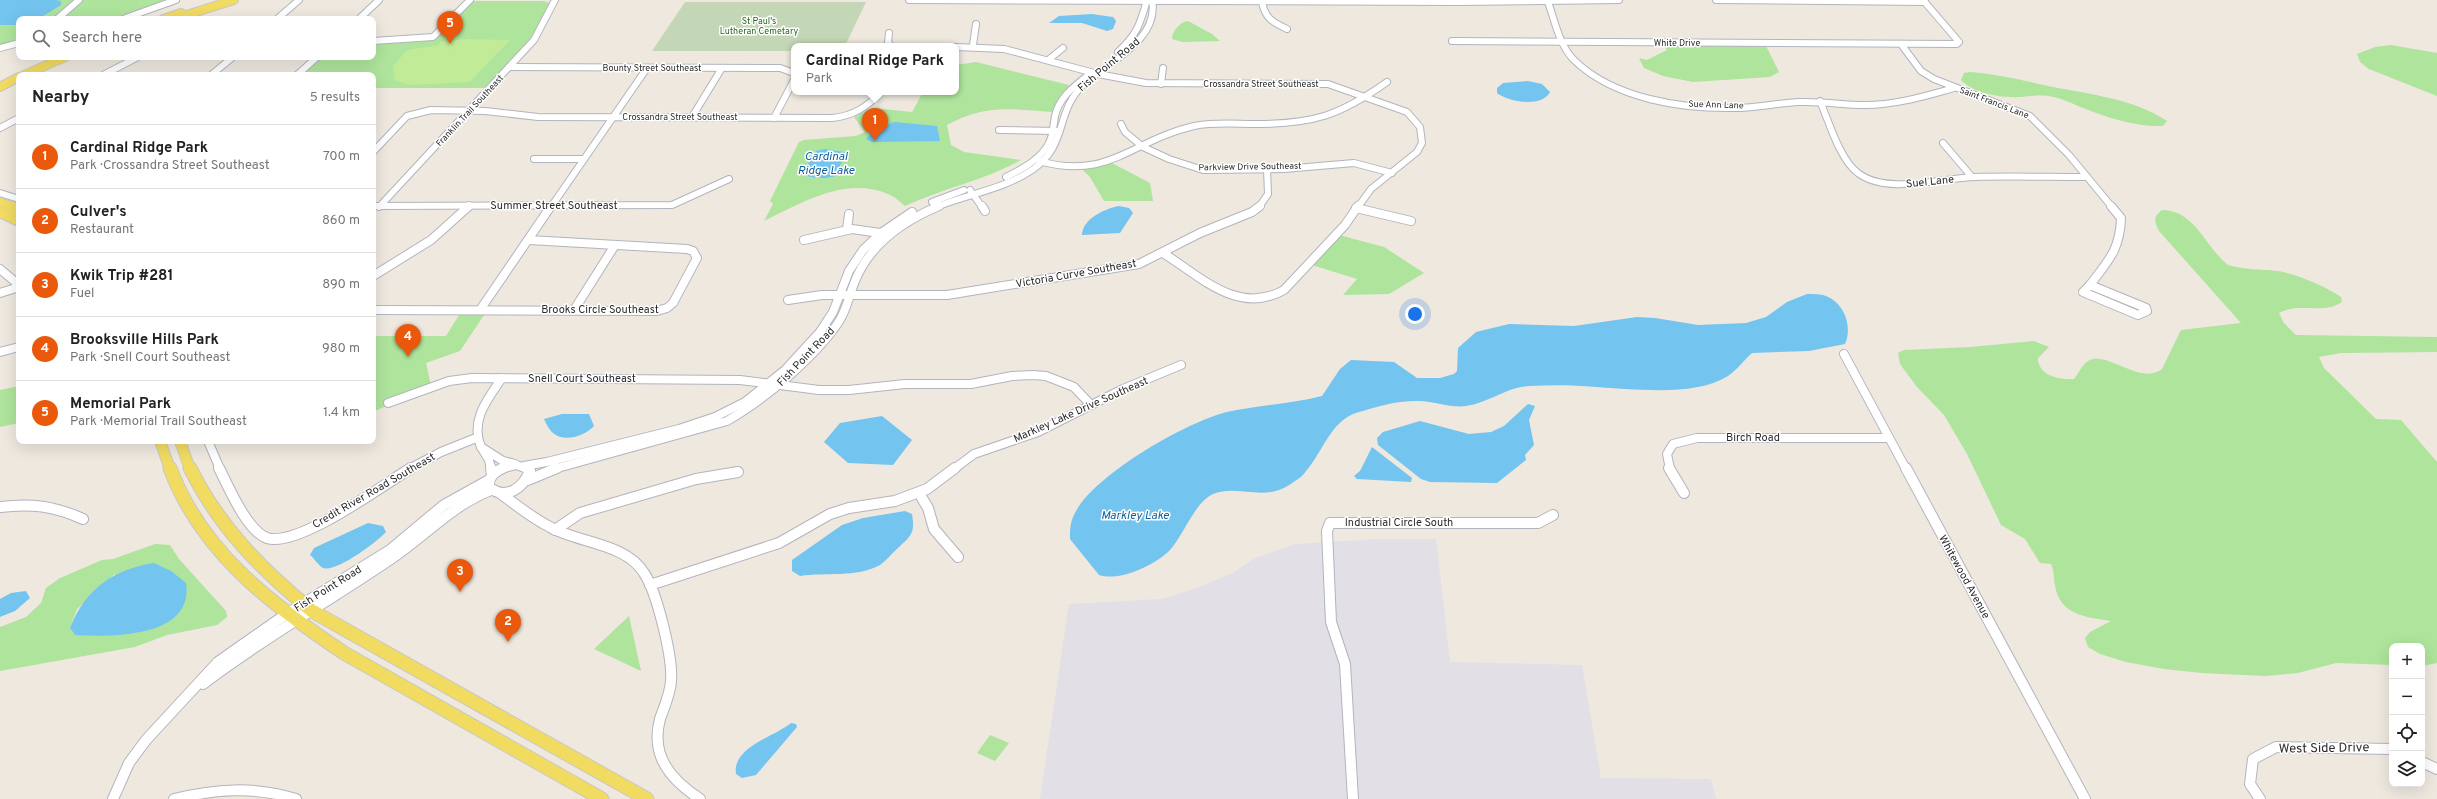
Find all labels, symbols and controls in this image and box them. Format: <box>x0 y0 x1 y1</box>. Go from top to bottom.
pin: 5 <box>437 11 463 44</box>
search box <box>16 16 376 60</box>
park label: St Paul's Lutheran Cemetary <box>720 16 799 37</box>
icon: search <box>30 27 52 49</box>
text: Search here <box>62 29 142 48</box>
street label: Fish Point Road <box>1075 35 1143 95</box>
street label: White Drive <box>1654 38 1700 49</box>
popup <box>791 43 959 95</box>
text: Cardinal Ridge Park <box>806 52 944 71</box>
street label: Bounty Street Southeast <box>603 63 701 74</box>
text: Park <box>806 71 833 87</box>
street label: Franklin Trail Southeast <box>434 73 506 149</box>
street label: Crossandra Street Southeast <box>1203 79 1319 90</box>
street label: Saint Francis Lane <box>1958 85 2031 121</box>
text: Nearby <box>32 87 89 109</box>
text: 5 results <box>310 90 360 106</box>
street label: Sue Ann Lane <box>1688 99 1744 111</box>
pin: 1 <box>862 108 888 141</box>
street label: Crossandra Street Southeast <box>622 112 738 123</box>
text: Cardinal Ridge Park <box>70 139 208 158</box>
text: 1 <box>42 149 48 165</box>
text: 700 m <box>323 149 360 165</box>
water label: Cardinal Ridge Lake <box>797 149 855 179</box>
text: Park · Crossandra Street Southeast <box>70 158 270 174</box>
street label: Parkview Drive Southeast <box>1198 161 1302 173</box>
street label: Suel Lane <box>1905 172 1955 191</box>
street label: Summer Street Southeast <box>490 199 618 213</box>
text: Culver's <box>70 203 127 222</box>
text: 2 <box>41 213 49 229</box>
text: 860 m <box>322 213 360 229</box>
text: Restaurant <box>70 222 134 238</box>
street label: Victoria Curve Southeast <box>1014 256 1138 292</box>
text: Kwik Trip #281 <box>70 267 174 286</box>
text: 3 <box>41 277 49 293</box>
text: 890 m <box>322 277 360 293</box>
text: Fuel <box>70 286 95 302</box>
street label: Brooks Circle Southeast <box>541 303 659 317</box>
your location <box>1405 304 1425 324</box>
pin: 4 <box>395 324 421 357</box>
street label: Fish Point Road <box>774 324 838 390</box>
text: Brooksville Hills Park <box>70 331 219 350</box>
text: 4 <box>41 341 49 357</box>
text: 980 m <box>322 341 360 357</box>
text: Park · Snell Court Southeast <box>70 350 230 366</box>
street label: Snell Court Southeast <box>528 372 636 386</box>
street label: Markley Lake Drive Southeast <box>1011 374 1151 446</box>
text: Memorial Park <box>70 395 171 414</box>
text: 5 <box>41 405 49 421</box>
text: 1.4 km <box>323 405 360 421</box>
text: Park · Memorial Trail Southeast <box>70 414 247 430</box>
street label: Birch Road <box>1726 431 1780 445</box>
street label: Credit River Road Southeast <box>310 450 438 532</box>
water label: Markley Lake <box>1101 508 1170 524</box>
street label: Industrial Circle South <box>1345 516 1453 530</box>
street label: Whitewood Avenue <box>1935 533 1993 621</box>
pin: 3 <box>447 559 473 592</box>
street label: Fish Point Road <box>292 563 364 615</box>
pin: 2 <box>495 609 521 642</box>
map controls <box>2389 643 2425 787</box>
button: + <box>2389 643 2425 679</box>
button: − <box>2389 679 2425 715</box>
button: locate <box>2389 715 2425 751</box>
street label: West Side Drive <box>2279 740 2369 758</box>
button: layers <box>2389 751 2425 787</box>

